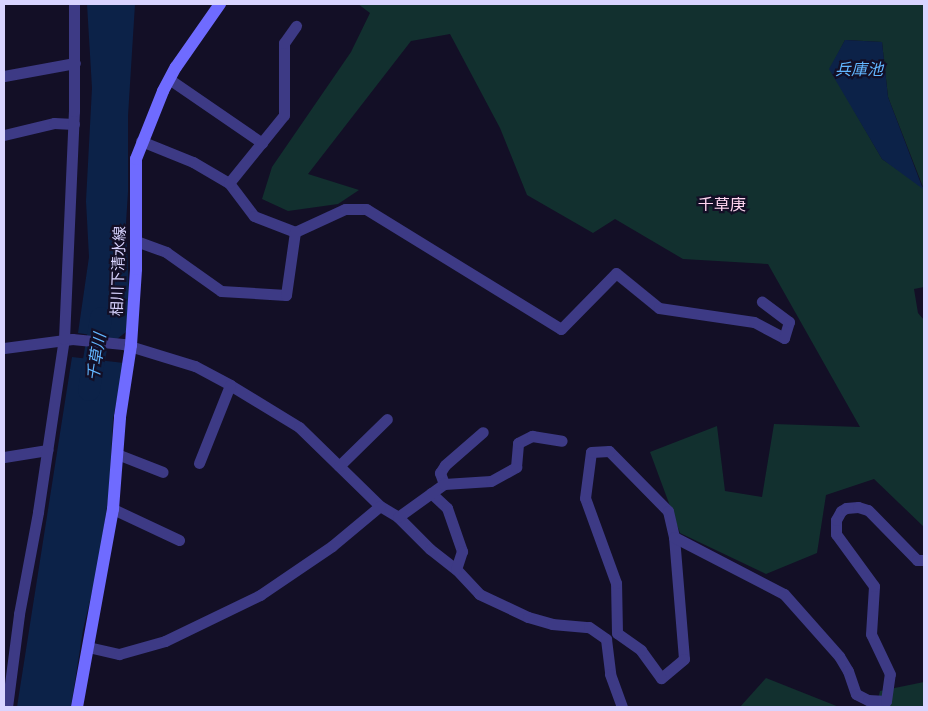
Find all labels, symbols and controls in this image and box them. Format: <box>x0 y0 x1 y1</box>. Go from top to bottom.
water label: 兵庫池 <box>835 59 883 79</box>
district label: 千草庚 <box>698 194 746 214</box>
street label: 相川下清水線 <box>107 226 129 316</box>
water label: 千草川 <box>83 332 109 382</box>

